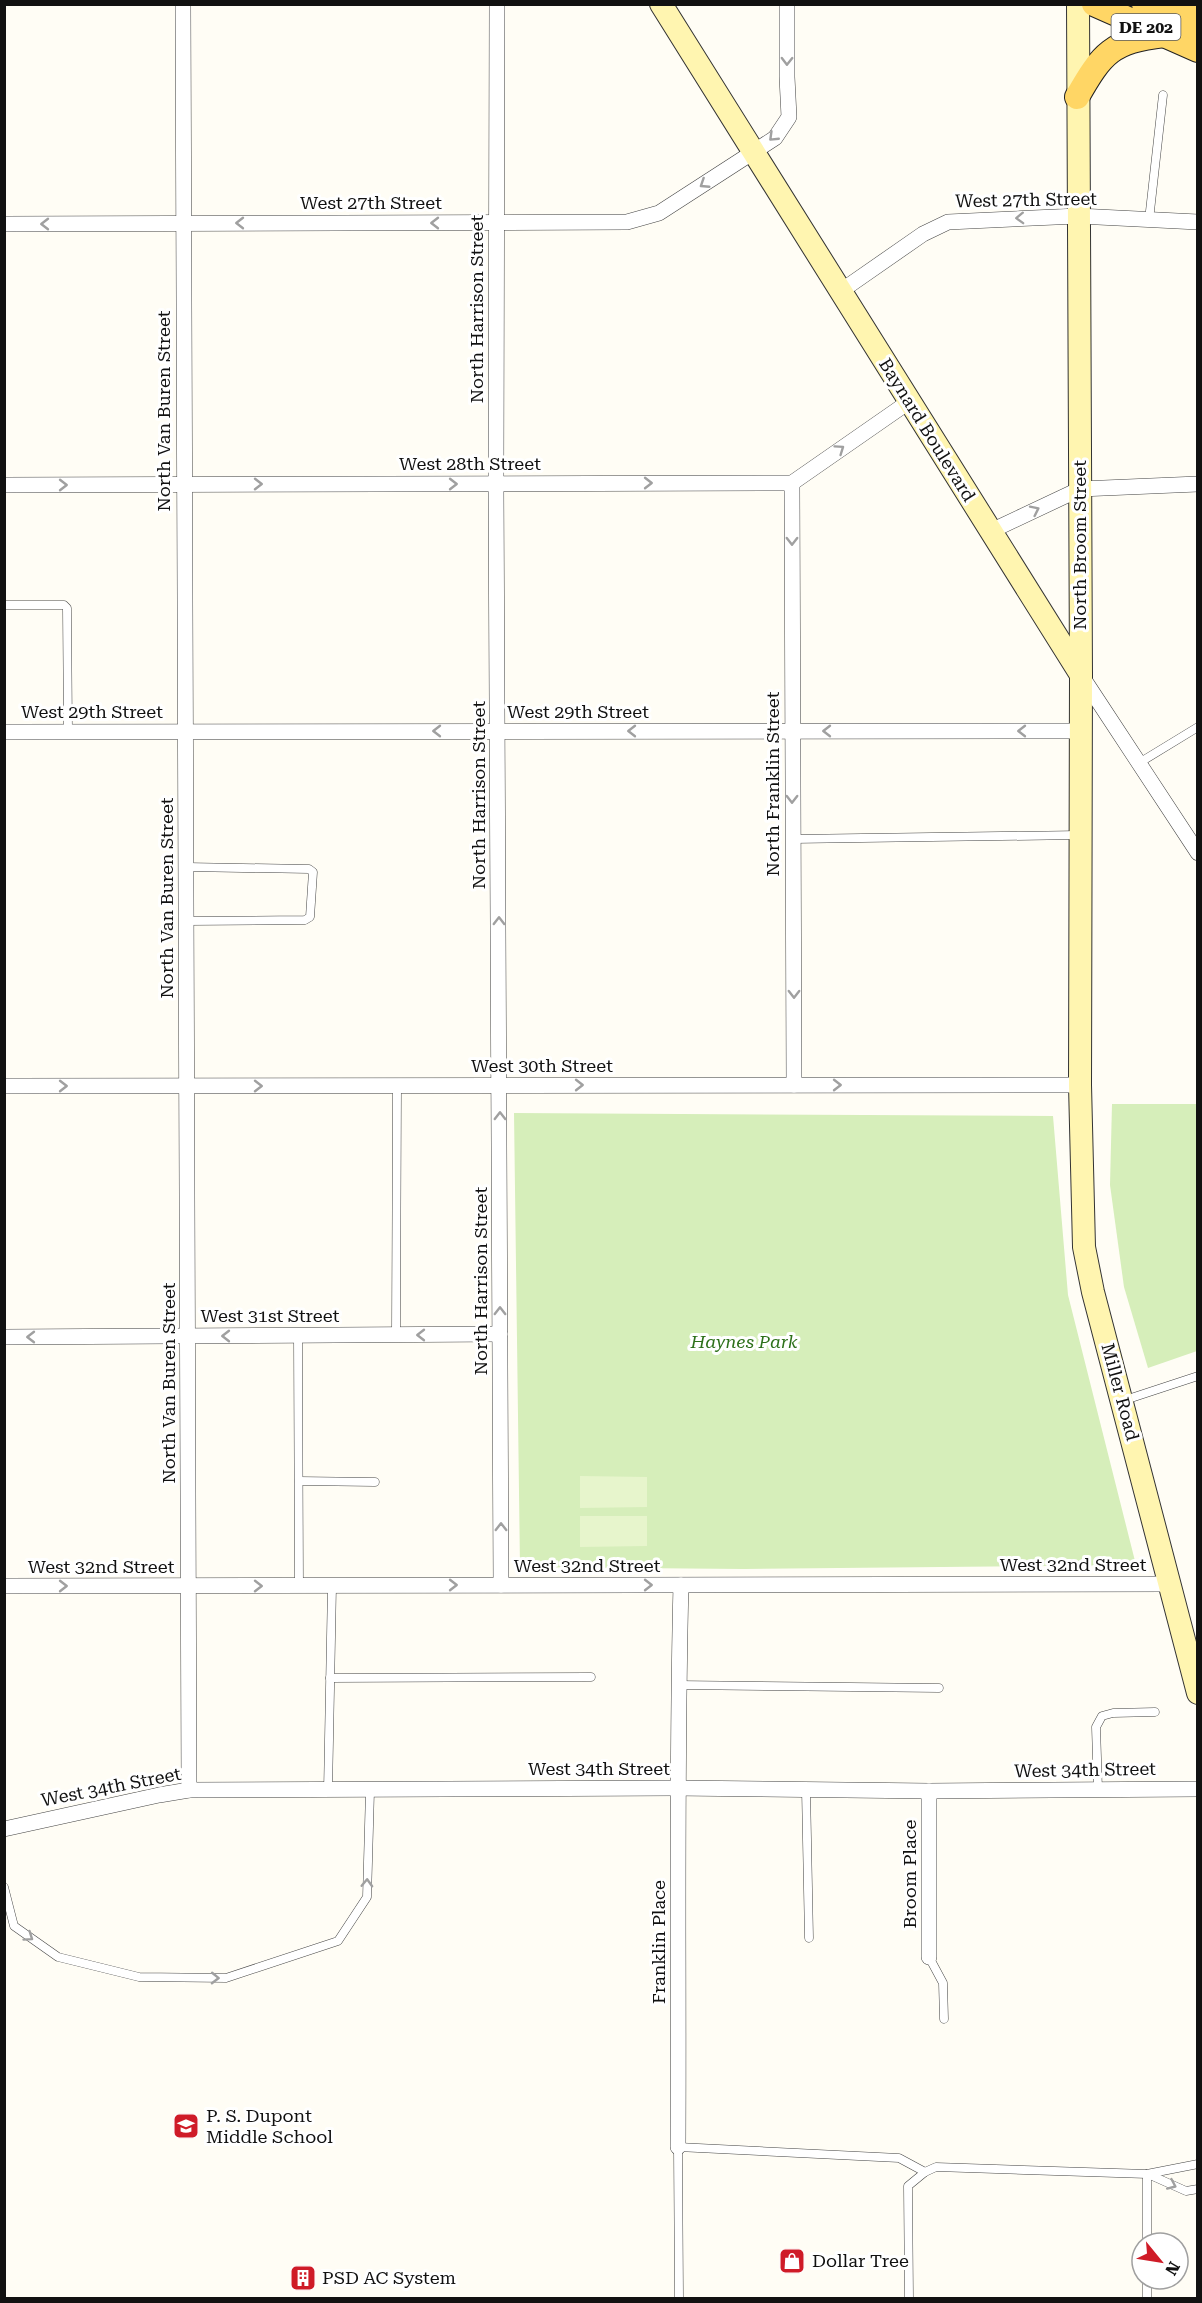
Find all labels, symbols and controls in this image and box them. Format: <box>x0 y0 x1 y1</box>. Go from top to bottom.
road number: DE 202 <box>1112 14 1180 40</box>
one-way arrow <box>781 56 793 65</box>
one-way arrow <box>770 130 780 141</box>
one-way arrow <box>700 177 711 188</box>
street label: West 27th Street <box>955 188 1097 211</box>
street label: West 27th Street <box>300 192 442 213</box>
one-way arrow <box>1015 212 1024 224</box>
street label: North Harrison Street <box>466 215 487 403</box>
one-way arrow <box>236 217 245 229</box>
one-way arrow <box>431 217 440 229</box>
one-way arrow <box>41 218 50 230</box>
street label: North Van Buren Street <box>153 310 174 512</box>
street label: Baynard Boulevard <box>875 354 980 506</box>
one-way arrow <box>834 445 845 456</box>
street label: West 28th Street <box>399 453 541 474</box>
street label: North Broom Street <box>1069 460 1090 630</box>
one-way arrow <box>643 477 652 489</box>
one-way arrow <box>253 478 262 490</box>
one-way arrow <box>448 478 457 490</box>
one-way arrow <box>58 479 67 491</box>
one-way arrow <box>1029 506 1040 518</box>
one-way arrow <box>786 537 798 546</box>
street label: North Franklin Street <box>762 691 783 876</box>
street label: West 29th Street <box>21 701 163 722</box>
street label: North Harrison Street <box>468 701 489 889</box>
street label: West 29th Street <box>507 701 649 722</box>
one-way arrow <box>432 725 441 737</box>
one-way arrow <box>627 725 636 737</box>
one-way arrow <box>822 725 831 737</box>
one-way arrow <box>1017 725 1026 737</box>
one-way arrow <box>786 795 798 804</box>
street label: North Van Buren Street <box>156 797 177 999</box>
one-way arrow <box>493 916 505 925</box>
one-way arrow <box>788 990 800 999</box>
street label: West 30th Street <box>471 1055 613 1076</box>
one-way arrow <box>574 1079 583 1091</box>
one-way arrow <box>832 1079 841 1091</box>
one-way arrow <box>58 1080 67 1092</box>
one-way arrow <box>253 1080 262 1092</box>
one-way arrow <box>494 1111 506 1120</box>
street label: North Harrison Street <box>470 1187 491 1375</box>
street label: North Van Buren Street <box>158 1282 179 1484</box>
street label: West 31st Street <box>201 1305 340 1326</box>
one-way arrow <box>494 1306 506 1315</box>
one-way arrow <box>416 1329 425 1341</box>
one-way arrow <box>26 1330 35 1343</box>
one-way arrow <box>221 1330 230 1342</box>
park label: Haynes Park <box>689 1331 798 1352</box>
street label: Miller Road <box>1097 1341 1144 1443</box>
one-way arrow <box>495 1522 507 1531</box>
street label: West 32nd Street <box>1000 1554 1147 1575</box>
street label: West 32nd Street <box>514 1555 661 1576</box>
street label: West 32nd Street <box>28 1556 175 1577</box>
one-way arrow <box>448 1579 457 1591</box>
one-way arrow <box>643 1579 652 1591</box>
one-way arrow <box>58 1580 67 1592</box>
one-way arrow <box>253 1580 262 1592</box>
street label: West 34th Street <box>528 1758 670 1779</box>
street label: West 34th Street <box>1014 1758 1156 1781</box>
street label: West 34th Street <box>39 1763 183 1810</box>
street label: Broom Place <box>899 1819 920 1928</box>
one-way arrow <box>361 1879 373 1888</box>
street label: Franklin Place <box>648 1880 669 2004</box>
one-way arrow <box>23 1929 34 1940</box>
one-way arrow <box>211 1971 220 1984</box>
place label: P. S. Dupont Middle School <box>206 2105 333 2147</box>
school or university icon: P. S. Dupont Middle School <box>171 2111 201 2141</box>
one-way arrow <box>1165 2178 1176 2190</box>
north arrow <box>1130 2231 1190 2291</box>
shop icon: Dollar Tree <box>777 2246 807 2276</box>
place label: Dollar Tree <box>812 2250 909 2271</box>
text: N <box>1161 2258 1184 2278</box>
building icon: PSD AC System <box>288 2263 318 2293</box>
place label: PSD AC System <box>322 2267 456 2288</box>

